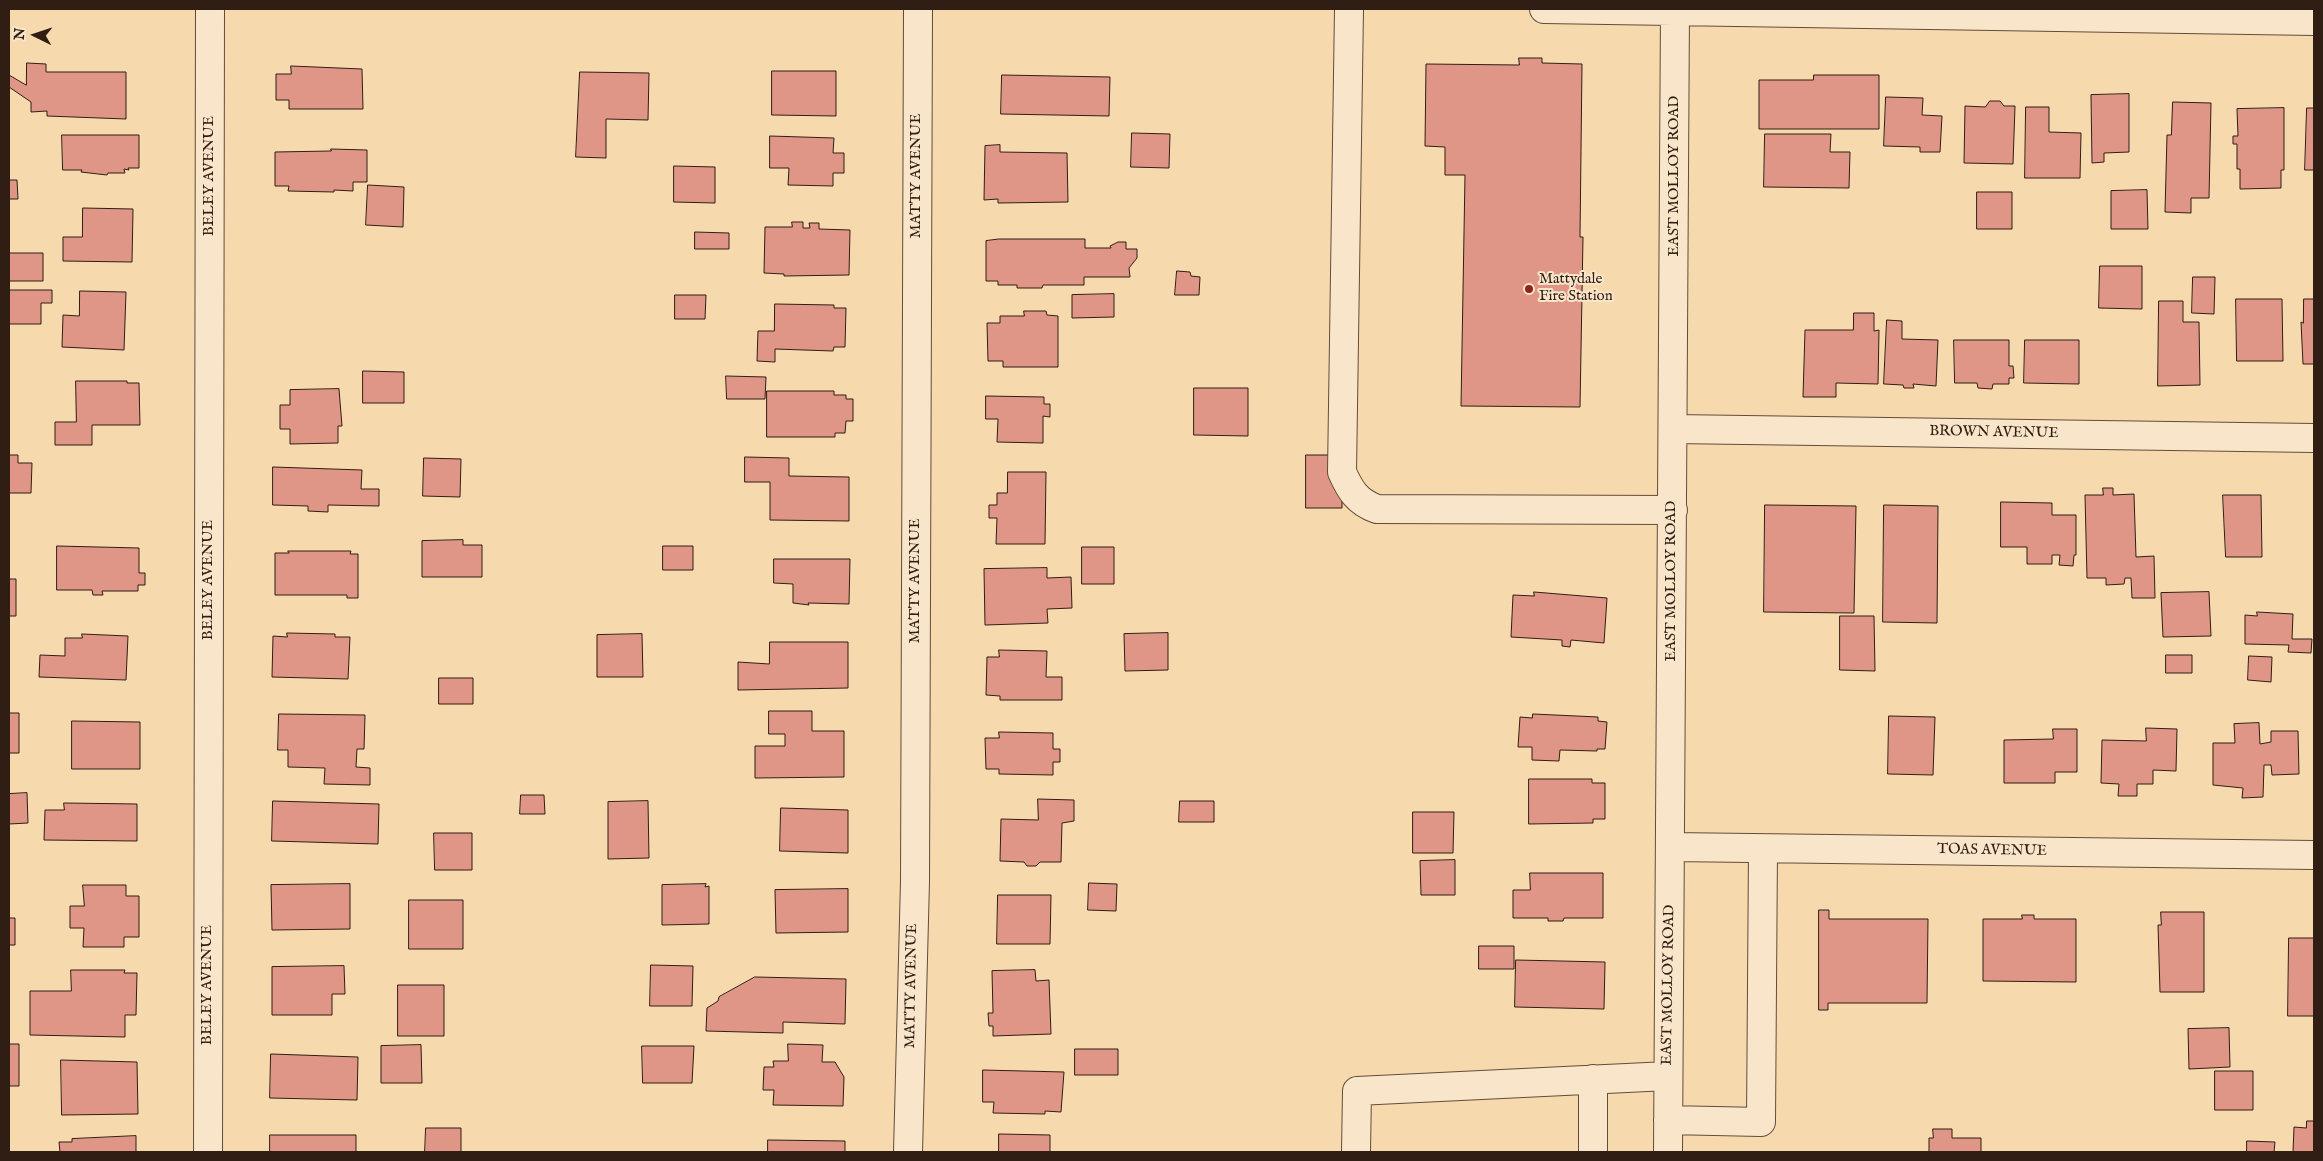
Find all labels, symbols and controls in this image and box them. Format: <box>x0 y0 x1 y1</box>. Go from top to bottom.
north arrow <box>10 10 60 60</box>
text: N <box>11 27 29 41</box>
street label: EAST MOLLOY ROAD <box>1666 96 1684 256</box>
street label: MATTY AVENUE <box>908 113 926 239</box>
street label: BELEY AVENUE <box>201 116 219 236</box>
place label: Mattydale Fire Station <box>1539 271 1613 306</box>
marker: Mattydale Fire Station <box>1523 283 1535 295</box>
street label: BROWN AVENUE <box>1929 423 2059 443</box>
street label: EAST MOLLOY ROAD <box>1663 501 1681 661</box>
street label: MATTY AVENUE <box>907 518 925 644</box>
street label: BELEY AVENUE <box>200 520 218 640</box>
street label: TOAS AVENUE <box>1937 841 2047 861</box>
street label: EAST MOLLOY ROAD <box>1659 904 1679 1066</box>
street label: MATTY AVENUE <box>902 923 922 1049</box>
street label: BELEY AVENUE <box>199 925 217 1045</box>

